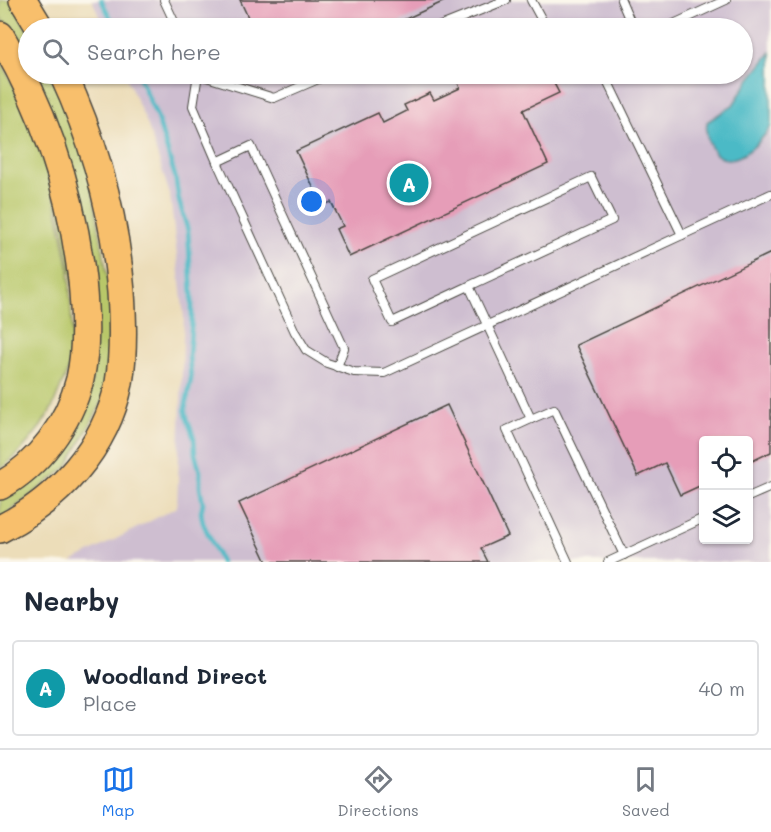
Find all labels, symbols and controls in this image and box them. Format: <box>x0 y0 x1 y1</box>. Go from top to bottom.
search box <box>18 18 753 84</box>
icon: search <box>39 35 72 68</box>
text: Search here <box>87 37 221 66</box>
pin: A <box>390 160 428 206</box>
your location <box>297 187 326 216</box>
map controls <box>699 436 753 544</box>
button: locate <box>699 436 753 490</box>
button: layers <box>699 490 753 544</box>
text: Nearby <box>24 584 119 618</box>
text: Woodland Direct <box>83 661 267 690</box>
text: A <box>39 675 52 701</box>
text: 40 m <box>699 675 745 701</box>
text: Place <box>83 690 137 716</box>
tab: Map <box>102 763 135 820</box>
tab: Directions <box>338 763 419 820</box>
tab: Saved <box>622 763 669 820</box>

